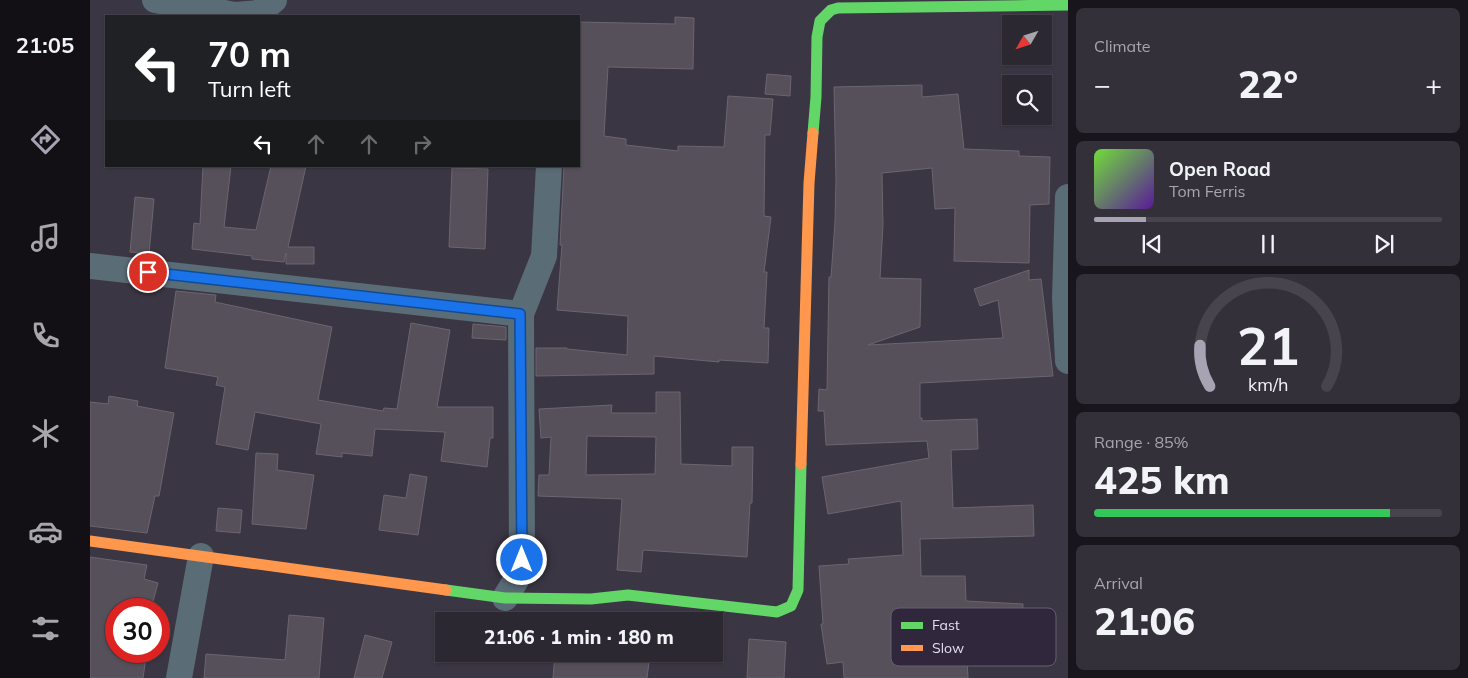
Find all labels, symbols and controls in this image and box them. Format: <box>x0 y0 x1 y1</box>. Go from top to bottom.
north arrow <box>1002 15 1052 65</box>
map controls <box>1002 15 1052 125</box>
text: 21:05 <box>16 31 74 59</box>
text: 70 m <box>208 32 291 76</box>
icon: left <box>125 35 190 100</box>
text: Climate <box>1094 36 1150 56</box>
text: 22° <box>1238 60 1298 108</box>
text: − <box>1094 67 1111 102</box>
text: + <box>1425 67 1442 102</box>
text: Turn left <box>208 75 291 103</box>
button: search <box>1002 75 1052 125</box>
icon: directions <box>28 122 63 157</box>
icon: left <box>249 130 277 158</box>
icon: ahead <box>302 130 330 158</box>
icon: ahead <box>355 130 383 158</box>
icon: right <box>408 130 436 158</box>
text: Open Road <box>1169 157 1271 181</box>
text: Tom Ferris <box>1169 181 1246 201</box>
icon: music <box>28 220 63 255</box>
icon: previous <box>1138 230 1166 258</box>
icon: pause <box>1254 230 1282 258</box>
icon: next <box>1370 230 1398 258</box>
pin <box>127 251 169 293</box>
icon: arrive <box>134 258 162 286</box>
text: 21 <box>1237 313 1299 378</box>
icon: phone <box>28 318 63 353</box>
text: km/h <box>1248 373 1288 395</box>
icon: climate <box>28 416 63 451</box>
text: Range · 85% <box>1094 432 1189 452</box>
text: 425 km <box>1094 456 1230 504</box>
icon: car <box>28 514 63 549</box>
position arrow <box>495 533 547 585</box>
text: Arrival <box>1094 573 1143 593</box>
text: 21:06 <box>1094 597 1195 645</box>
speed limit sign: 30 <box>105 598 170 663</box>
legend <box>891 608 1056 666</box>
icon: filters <box>28 611 63 646</box>
text: Fast <box>932 616 960 634</box>
text: 21:06 · 1 min · 180 m <box>484 625 674 649</box>
text: Slow <box>932 639 964 657</box>

